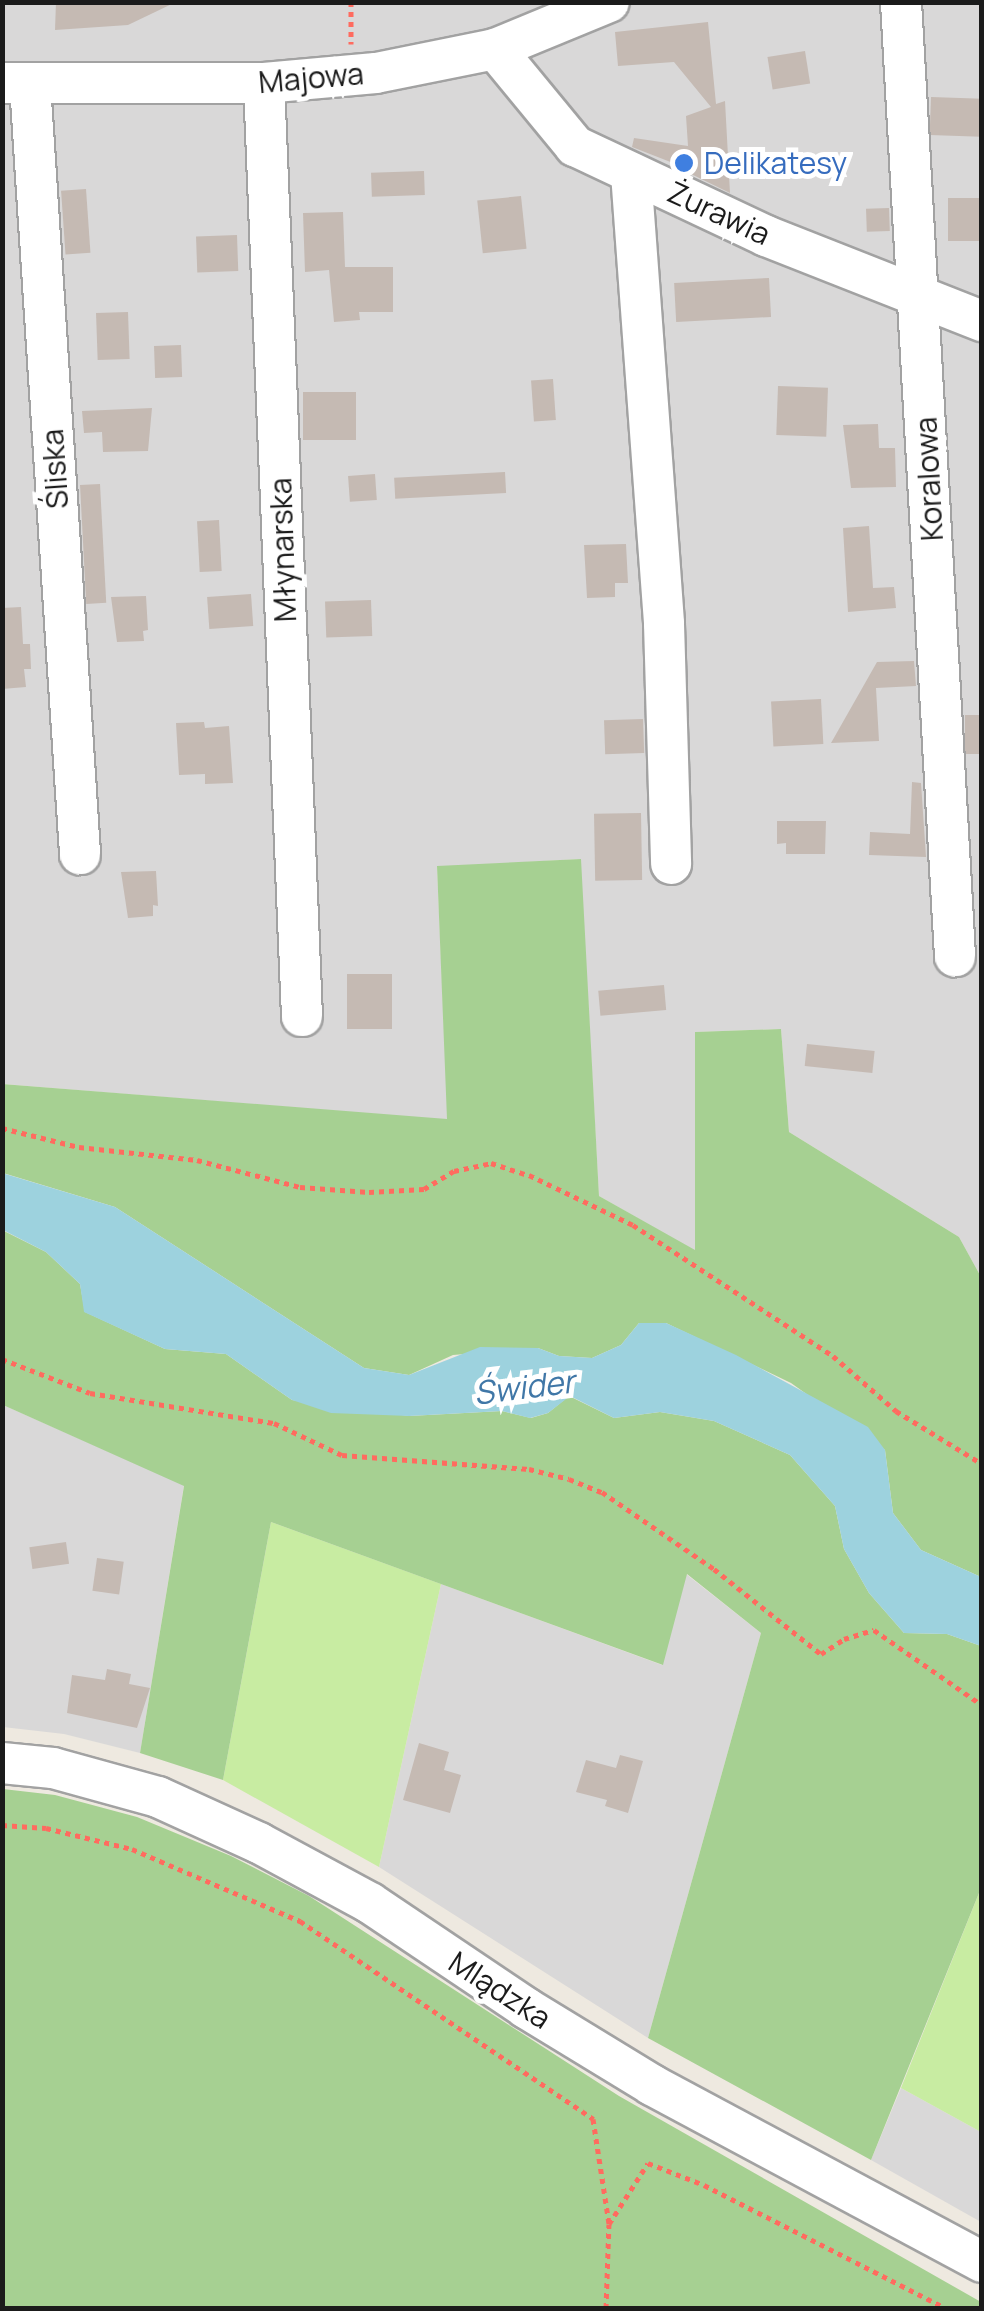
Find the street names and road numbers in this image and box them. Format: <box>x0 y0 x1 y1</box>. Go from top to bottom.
street label: Majowa <box>257 55 365 101</box>
street label: Żurawia <box>662 174 776 252</box>
street label: Koralowa <box>908 416 950 542</box>
street label: Śliska <box>34 428 76 510</box>
street label: Młynarska <box>262 477 304 623</box>
street label: Mlądzka <box>442 1944 558 2036</box>

